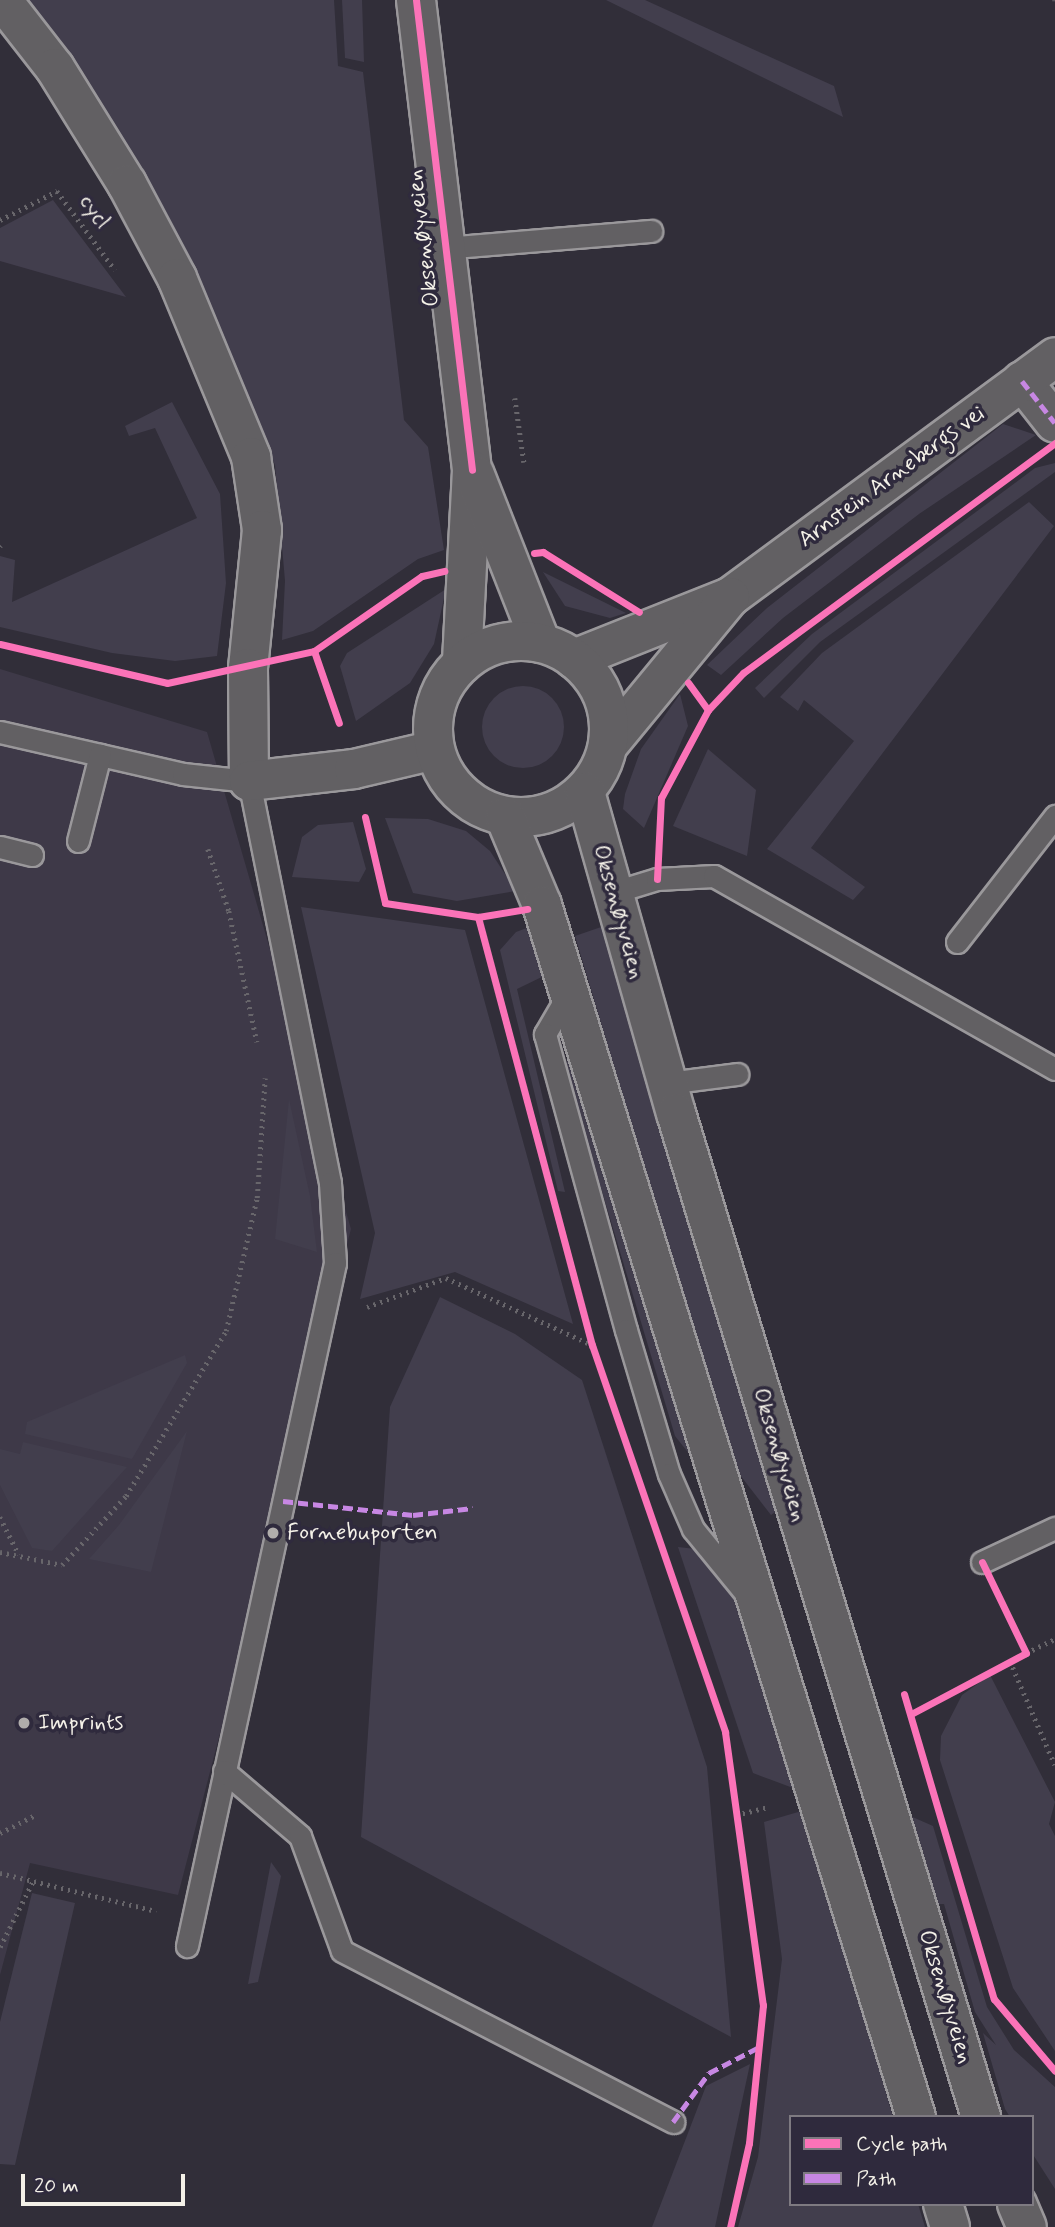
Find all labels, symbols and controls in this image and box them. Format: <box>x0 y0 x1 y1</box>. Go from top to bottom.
street label: Oksenøyveien <box>402 168 446 308</box>
street label: cycl <box>72 189 116 235</box>
street label: Arnstein Arnebergs vei <box>795 402 989 552</box>
street label: Oksenøyveien <box>586 842 650 982</box>
street label: Oksenøyveien <box>746 1385 812 1525</box>
place label: Fornebuporten <box>287 1519 438 1547</box>
marker: Fornebuporten <box>265 1525 281 1541</box>
place label: Imprints <box>38 1709 123 1737</box>
marker: Imprints <box>16 1715 32 1731</box>
street label: Oksenøyveien <box>912 1927 978 2067</box>
legend <box>789 2115 1034 2206</box>
text: Cycle path <box>856 2130 947 2158</box>
scale bar <box>24 2160 189 2204</box>
text: Path <box>856 2165 896 2193</box>
text: 20 m <box>34 2172 79 2200</box>

